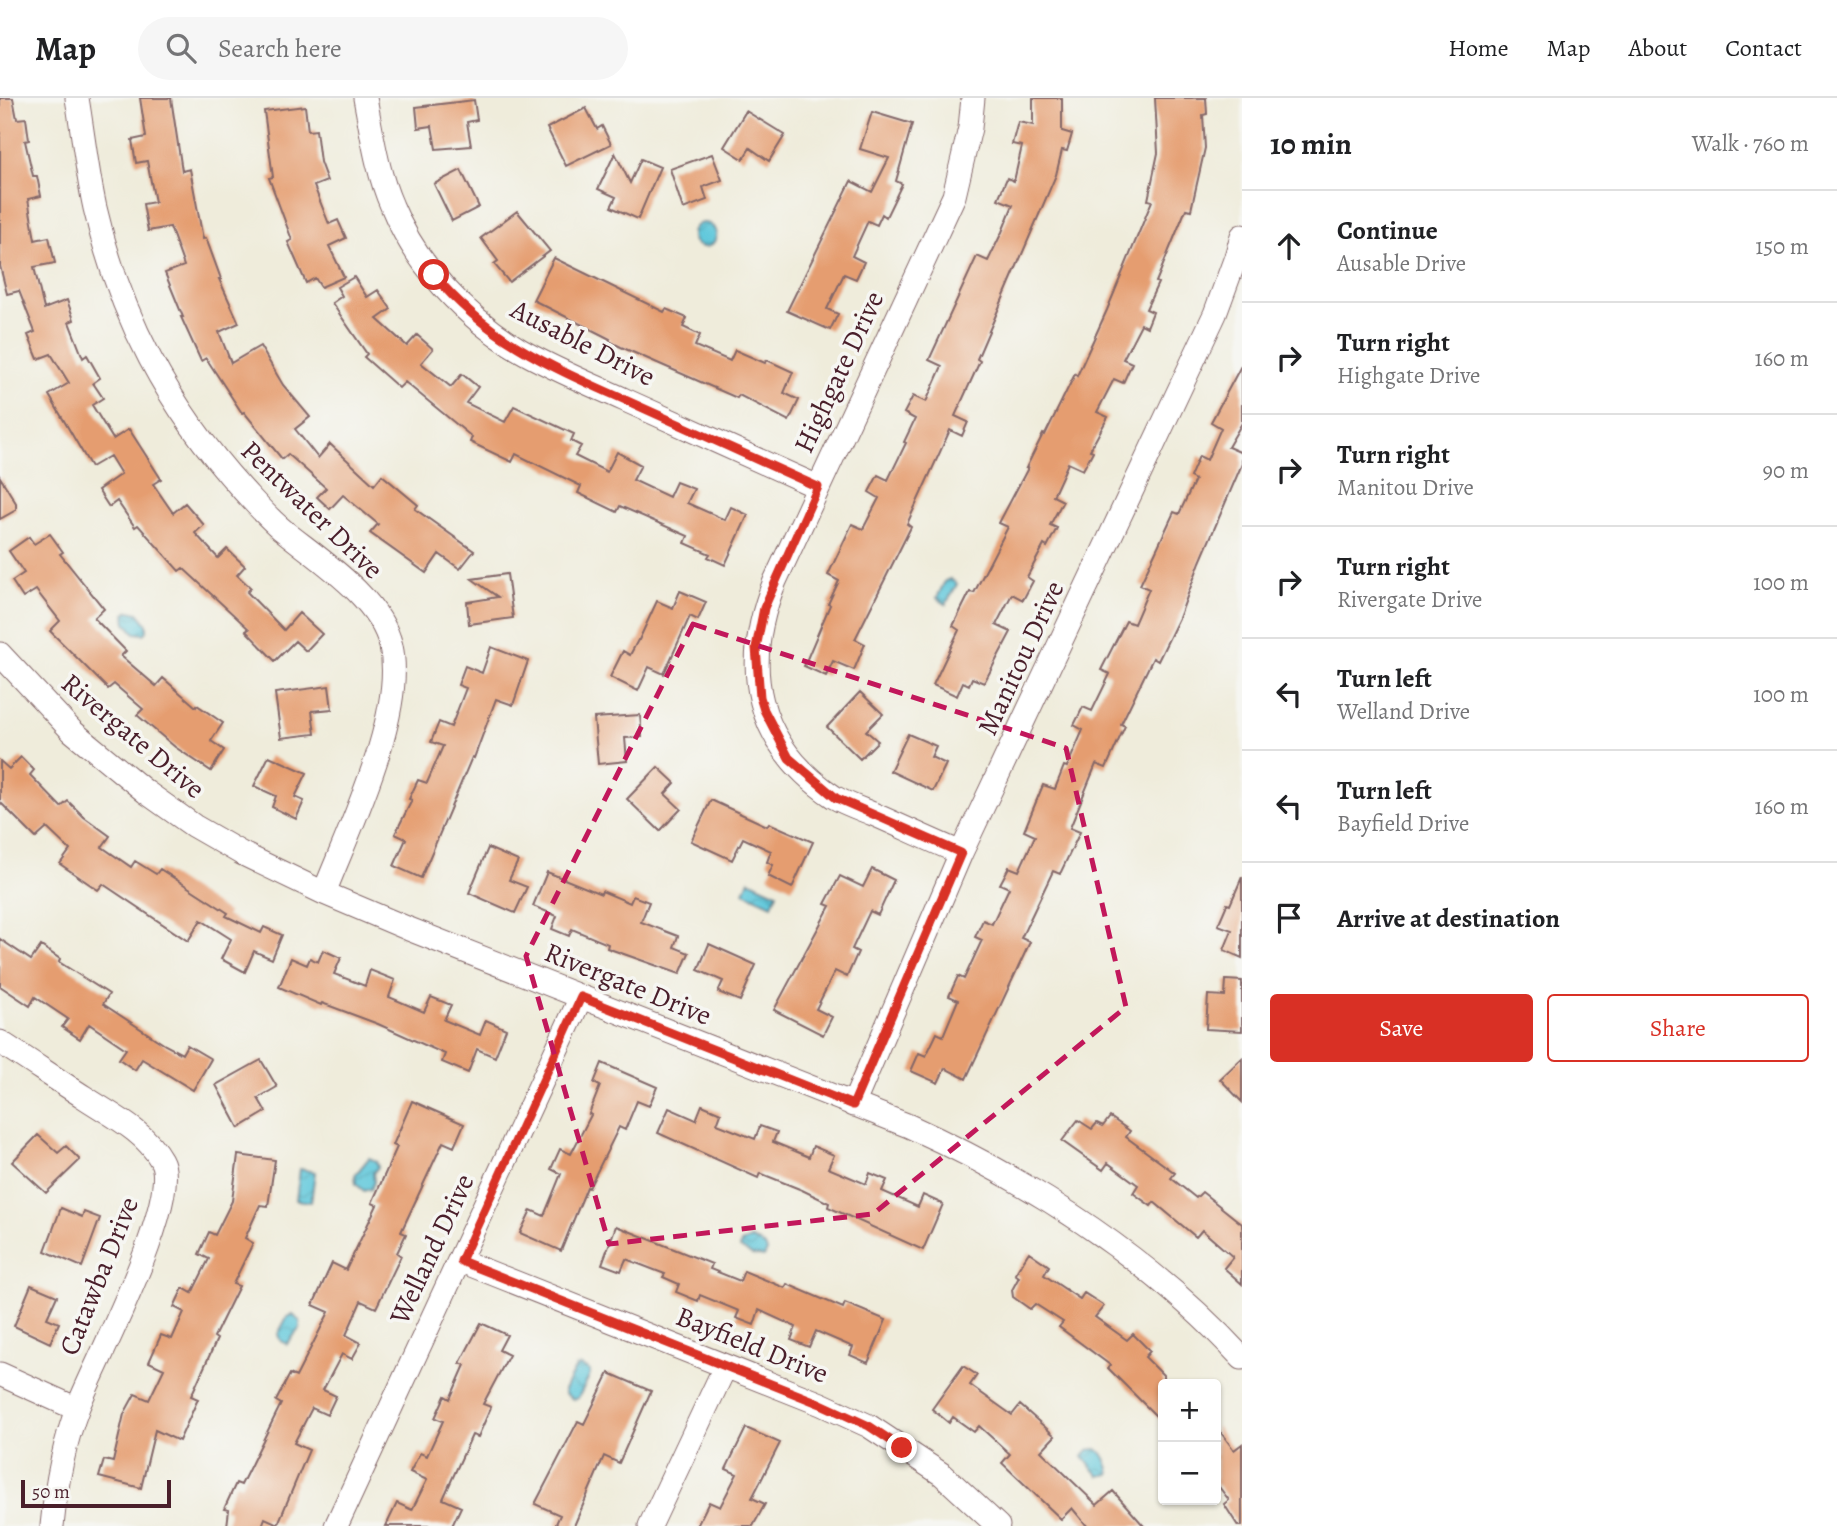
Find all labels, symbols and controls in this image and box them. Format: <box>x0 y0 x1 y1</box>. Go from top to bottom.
search box <box>138 17 628 80</box>
text: Map <box>35 26 96 71</box>
icon: search <box>162 29 200 67</box>
text: Search here <box>218 31 342 66</box>
text: Home <box>1448 32 1509 64</box>
text: Map <box>1547 32 1591 64</box>
text: About <box>1629 32 1687 64</box>
text: Contact <box>1725 32 1802 64</box>
text: 10 min <box>1270 124 1352 164</box>
text: Walk · 760 m <box>1692 128 1809 159</box>
text: Continue <box>1337 213 1438 248</box>
icon: ahead <box>1270 227 1308 265</box>
text: 150 m <box>1755 231 1809 262</box>
text: Ausable Drive <box>1337 248 1466 279</box>
route start <box>418 259 449 290</box>
street label: Highgate Drive <box>785 285 893 459</box>
street label: Ausable Drive <box>503 290 662 396</box>
text: Turn right <box>1337 325 1450 360</box>
icon: right <box>1270 339 1308 377</box>
text: 160 m <box>1755 343 1809 374</box>
text: Highgate Drive <box>1337 360 1480 391</box>
street label: Pentwater Drive <box>232 432 392 588</box>
text: Turn right <box>1337 437 1450 472</box>
icon: right <box>1270 451 1308 489</box>
text: 90 m <box>1763 455 1809 486</box>
text: Manitou Drive <box>1337 472 1474 503</box>
text: Turn right <box>1337 549 1450 584</box>
icon: right <box>1270 563 1308 601</box>
text: 100 m <box>1753 567 1809 598</box>
street label: Manitou Drive <box>969 575 1073 741</box>
text: Rivergate Drive <box>1337 584 1482 615</box>
text: Turn left <box>1337 661 1432 696</box>
street label: Rivergate Drive <box>53 665 213 807</box>
icon: left <box>1270 675 1308 713</box>
text: 100 m <box>1753 679 1809 710</box>
text: Welland Drive <box>1337 696 1470 727</box>
text: Turn left <box>1337 773 1432 808</box>
icon: left <box>1270 787 1308 825</box>
text: 160 m <box>1755 791 1809 822</box>
text: Bayfield Drive <box>1337 808 1469 839</box>
icon: arrive <box>1270 899 1308 937</box>
text: Arrive at destination <box>1337 901 1560 936</box>
street label: Rivergate Drive <box>539 933 717 1035</box>
button: Save <box>1270 994 1533 1062</box>
button: Share <box>1547 994 1809 1062</box>
street label: Welland Drive <box>380 1168 483 1331</box>
street label: Catawba Drive <box>50 1191 148 1361</box>
street label: Bayfield Drive <box>670 1297 834 1393</box>
map controls <box>1158 1379 1221 1505</box>
button: + <box>1158 1379 1221 1442</box>
route end <box>886 1432 917 1463</box>
button: − <box>1158 1442 1221 1505</box>
scale bar <box>21 1477 172 1509</box>
text: 50 m <box>32 1479 70 1505</box>

